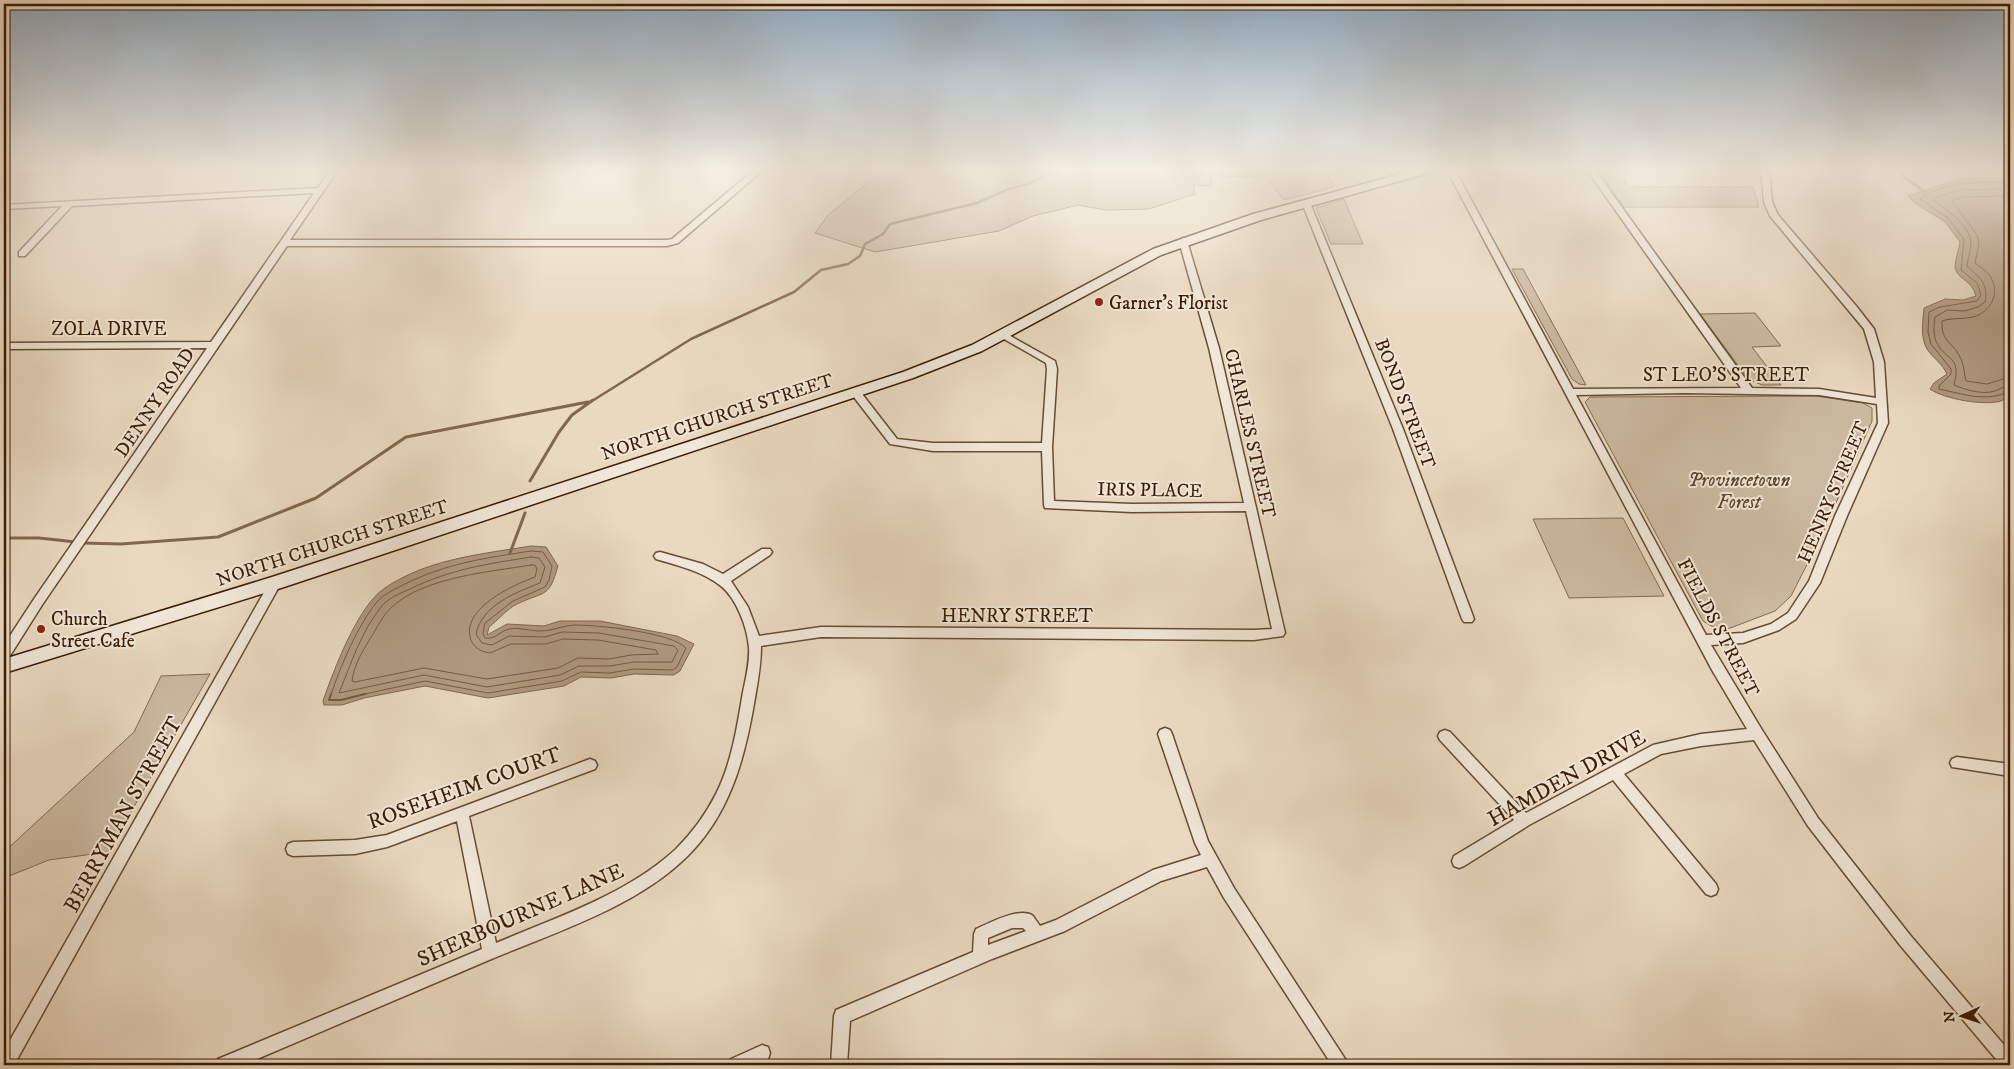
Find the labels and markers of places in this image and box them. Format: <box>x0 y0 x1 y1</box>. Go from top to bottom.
place label: Garner's Florist <box>1109 292 1228 315</box>
marker: Garner's Florist <box>1093 296 1105 308</box>
place label: Church Street Cafe <box>51 608 135 653</box>
marker: Church Street Cafe <box>35 623 47 635</box>

